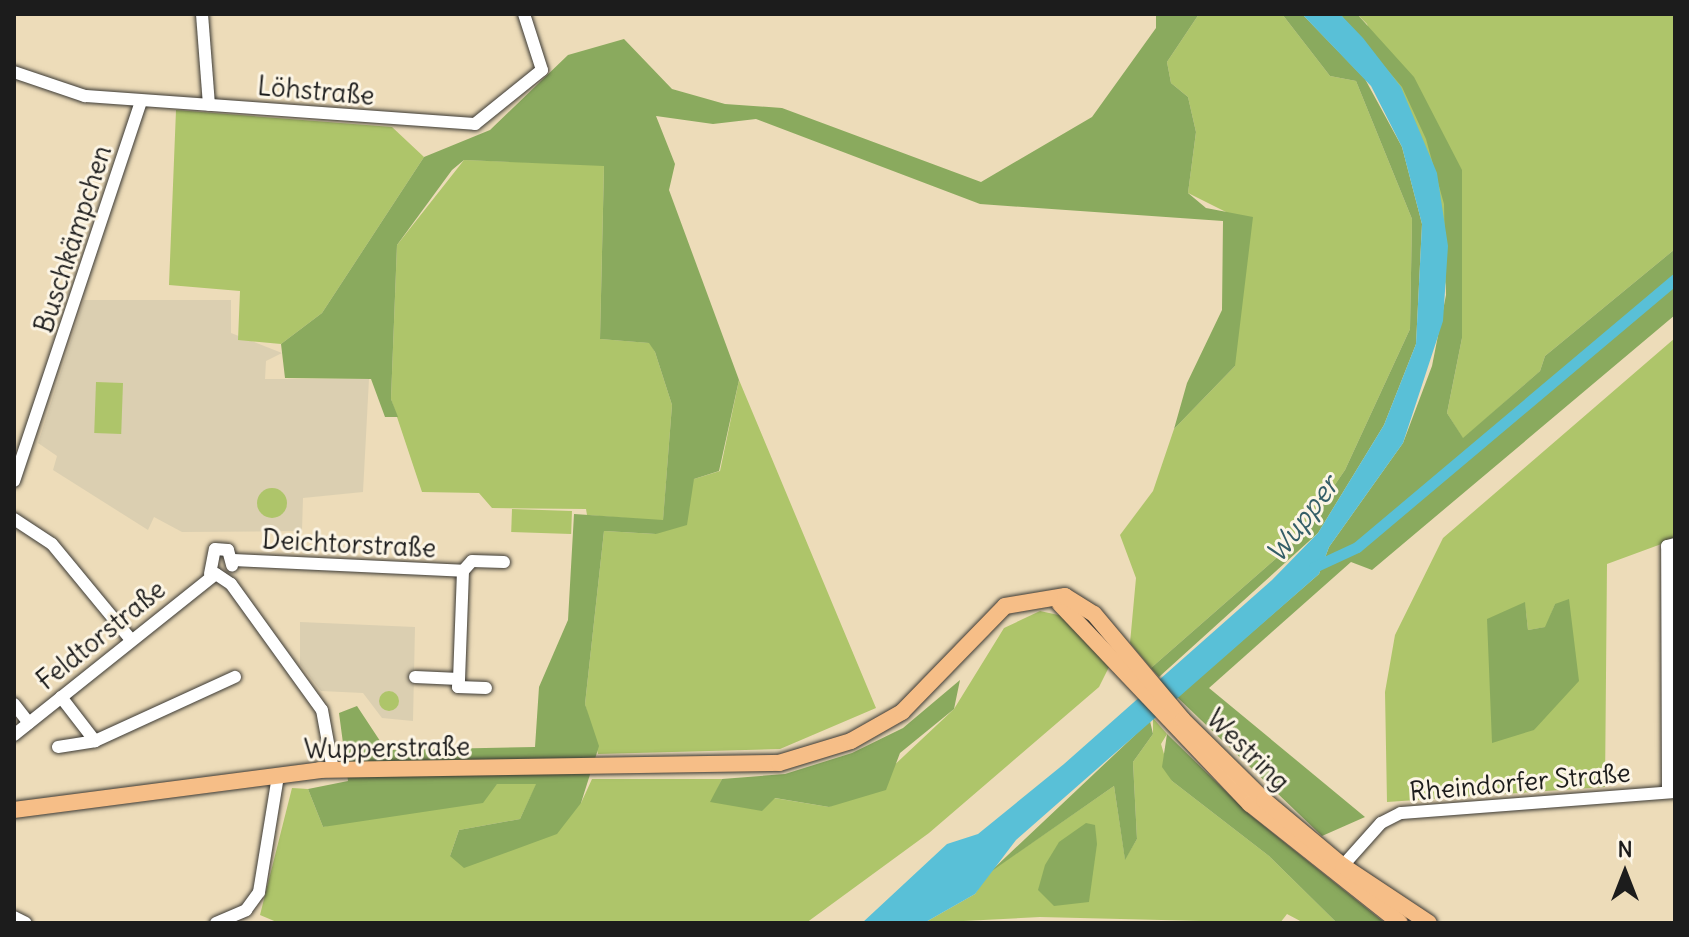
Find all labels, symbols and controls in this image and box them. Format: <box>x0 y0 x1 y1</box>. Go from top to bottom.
street label: Löhstraße <box>256 70 376 112</box>
street label: Buschkämpchen <box>28 141 118 337</box>
water label: Wupper <box>1259 469 1345 569</box>
street label: Deichtorstraße <box>261 524 437 564</box>
street label: Feldtorstraße <box>30 574 172 696</box>
street label: Westring <box>1200 703 1296 797</box>
street label: Wupperstraße <box>304 731 470 765</box>
street label: Rheindorfer Straße <box>1408 757 1632 807</box>
north arrow <box>1585 833 1665 913</box>
text: N <box>1617 835 1633 863</box>

